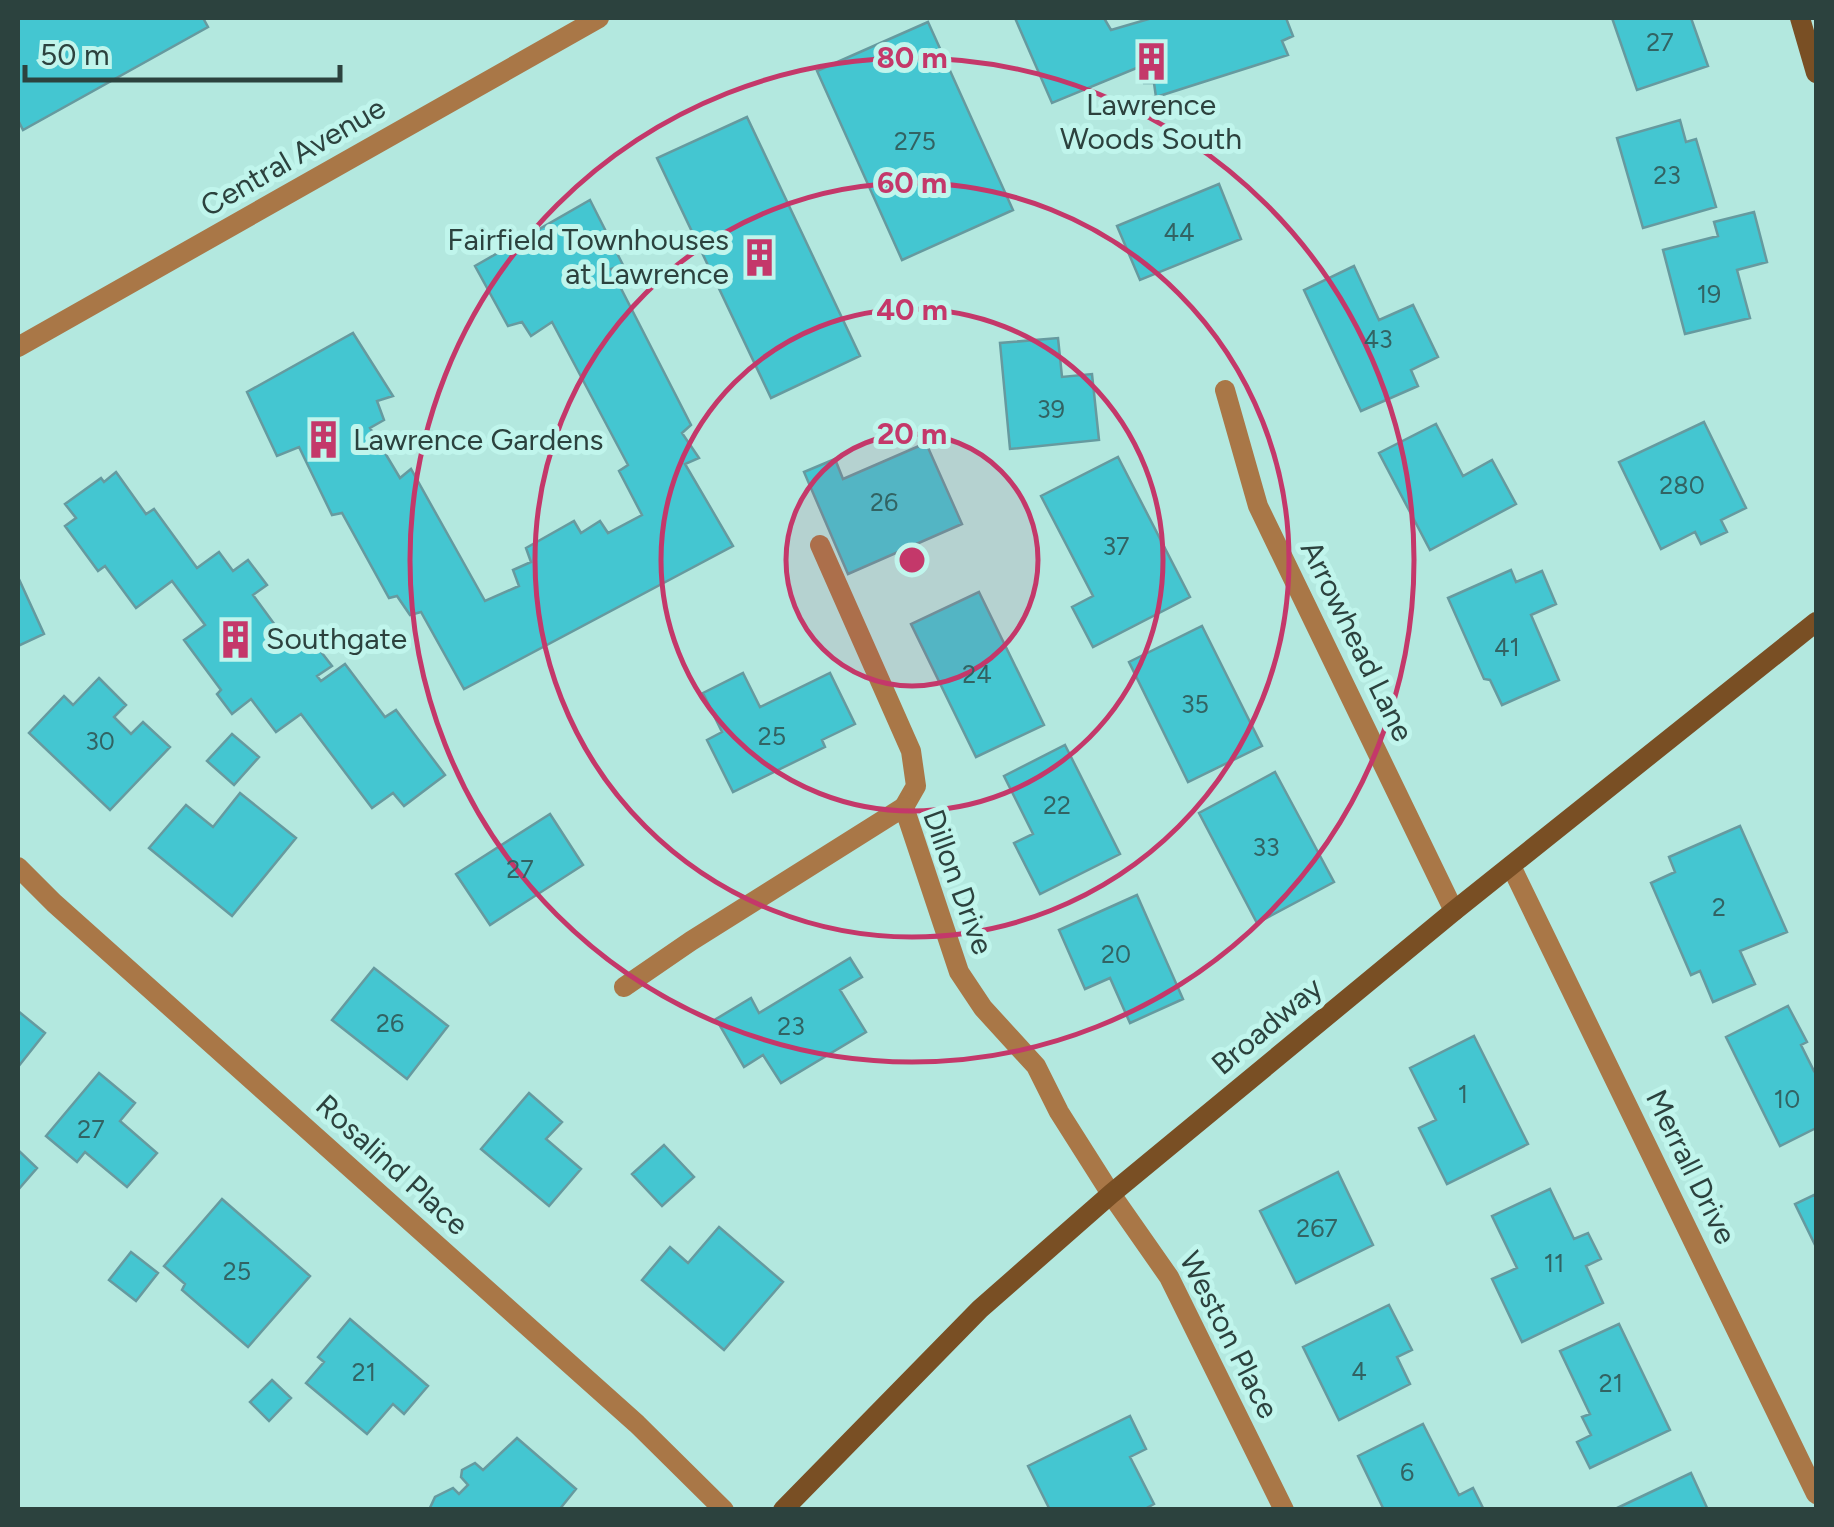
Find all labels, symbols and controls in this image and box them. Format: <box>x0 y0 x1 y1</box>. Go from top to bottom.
scale bar <box>25 20 340 82</box>
house number: 27 <box>1646 27 1674 57</box>
text: 50 m <box>40 36 109 73</box>
text: 80 m <box>876 39 948 76</box>
building icon: Lawrence Woods South <box>1130 40 1172 82</box>
place label: Lawrence Woods South <box>1060 86 1242 157</box>
street label: Central Avenue <box>194 89 392 224</box>
house number: 275 <box>894 126 936 156</box>
house number: 23 <box>1653 160 1681 190</box>
text: 60 m <box>877 164 947 201</box>
house number: 44 <box>1163 217 1195 247</box>
place label: Fairfield Townhouses at Lawrence <box>447 221 729 292</box>
building icon: Fairfield Townhouses at Lawrence <box>738 236 780 278</box>
house number: 19 <box>1697 279 1721 309</box>
text: 40 m <box>876 291 948 328</box>
house number: 43 <box>1363 324 1393 354</box>
house number: 39 <box>1037 394 1065 424</box>
text: 20 m <box>877 415 947 452</box>
building icon: Lawrence Gardens <box>302 419 344 461</box>
place label: Lawrence Gardens <box>353 421 603 458</box>
house number: 280 <box>1659 470 1705 500</box>
house number: 26 <box>870 487 898 517</box>
house number: 37 <box>1102 531 1130 561</box>
street label: Arrowhead Lane <box>1293 534 1422 747</box>
centre of rings <box>894 542 930 578</box>
building icon: Southgate <box>215 618 257 660</box>
place label: Southgate <box>266 620 407 657</box>
house number: 41 <box>1494 632 1520 662</box>
house number: 24 <box>962 659 992 689</box>
house number: 35 <box>1181 689 1209 719</box>
house number: 25 <box>758 721 786 751</box>
house number: 30 <box>85 726 115 756</box>
house number: 22 <box>1043 790 1071 820</box>
street label: Dillon Drive <box>915 804 1002 959</box>
house number: 33 <box>1252 832 1280 862</box>
house number: 27 <box>506 854 534 884</box>
house number: 2 <box>1712 892 1726 922</box>
house number: 20 <box>1101 939 1131 969</box>
street label: Broadway <box>1204 969 1330 1082</box>
house number: 26 <box>376 1008 404 1038</box>
house number: 23 <box>777 1011 805 1041</box>
house number: 1 <box>1458 1079 1468 1109</box>
street label: Merrall Drive <box>1638 1083 1745 1250</box>
house number: 10 <box>1774 1084 1800 1114</box>
street label: Rosalind Place <box>308 1086 476 1243</box>
house number: 27 <box>77 1114 105 1144</box>
house number: 267 <box>1296 1213 1338 1243</box>
street label: Weston Place <box>1172 1245 1287 1425</box>
house number: 11 <box>1544 1248 1564 1278</box>
house number: 25 <box>223 1256 251 1286</box>
house number: 4 <box>1351 1356 1367 1386</box>
house number: 21 <box>352 1357 376 1387</box>
house number: 21 <box>1599 1368 1623 1398</box>
house number: 6 <box>1400 1457 1414 1487</box>

